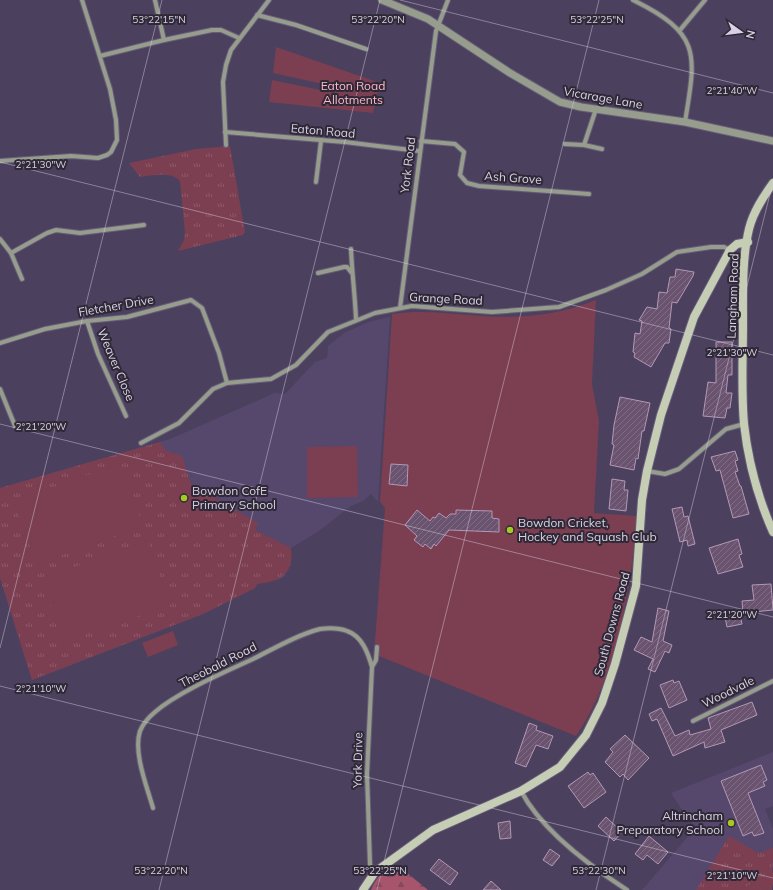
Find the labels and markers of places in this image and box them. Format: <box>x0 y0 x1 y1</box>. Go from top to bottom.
place label: Bowdon CofE Primary School <box>192 483 276 512</box>
marker: Bowdon CofE Primary School <box>179 493 189 503</box>
place label: Bowdon Cricket, Hockey and Squash Club <box>518 515 657 544</box>
marker: Bowdon Cricket, Hockey and Squash Club <box>505 525 515 535</box>
place label: Altrincham Preparatory School <box>616 808 723 837</box>
marker: Altrincham Preparatory School <box>726 818 736 828</box>

